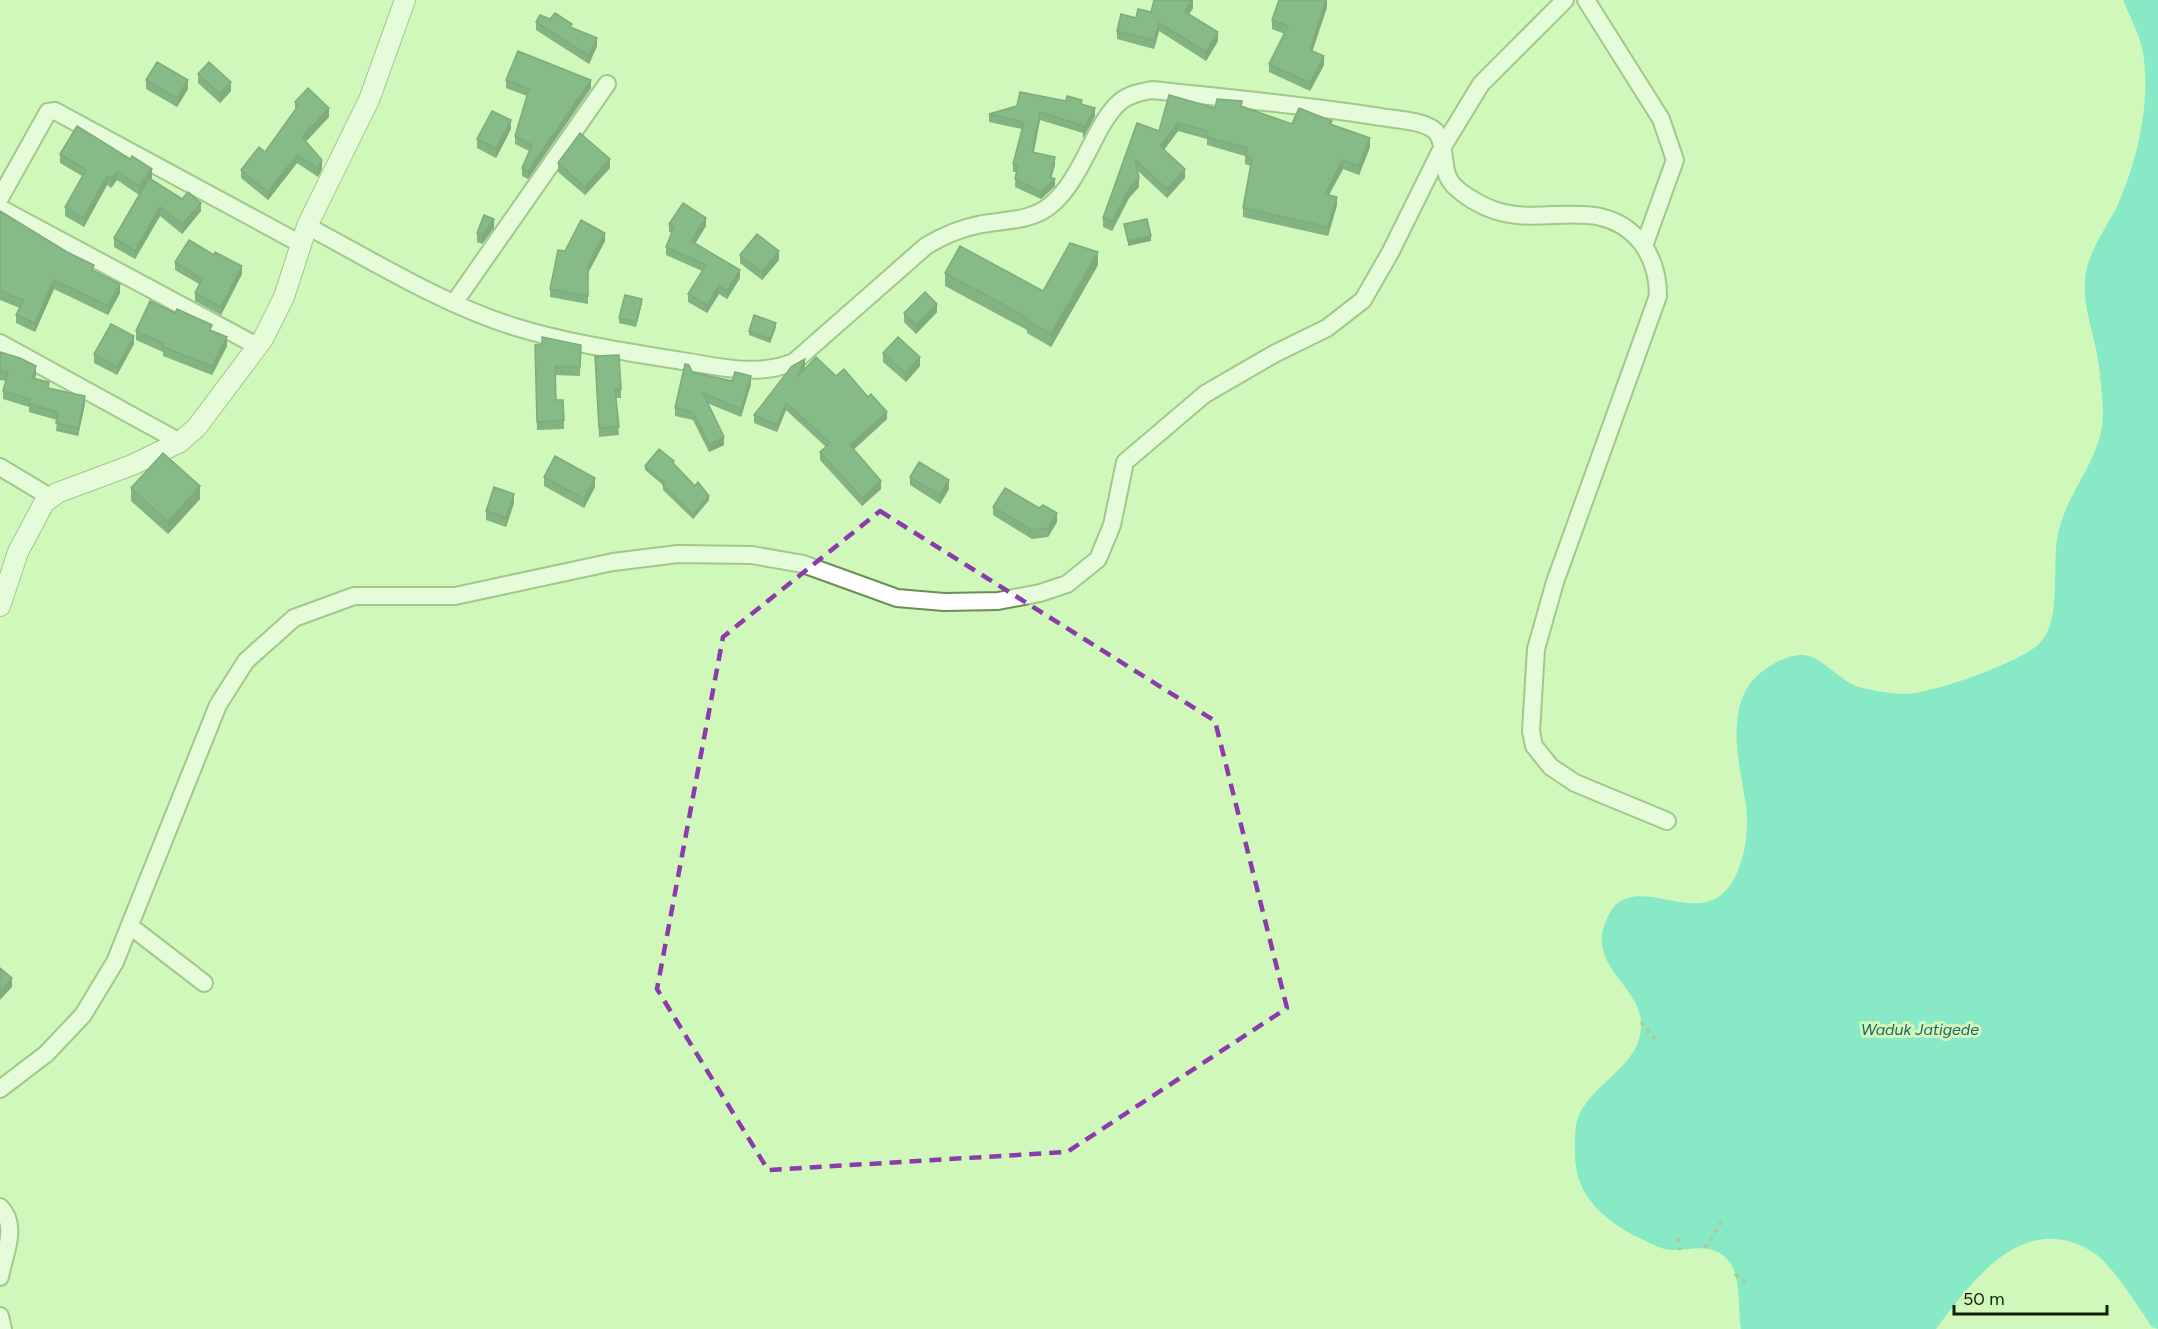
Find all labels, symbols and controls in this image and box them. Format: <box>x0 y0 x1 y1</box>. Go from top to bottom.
water label: Waduk Jatigede <box>1861 1020 1979 1039</box>
scale bar <box>1954 1278 2107 1316</box>
text: 50 m <box>1963 1288 2005 1310</box>

